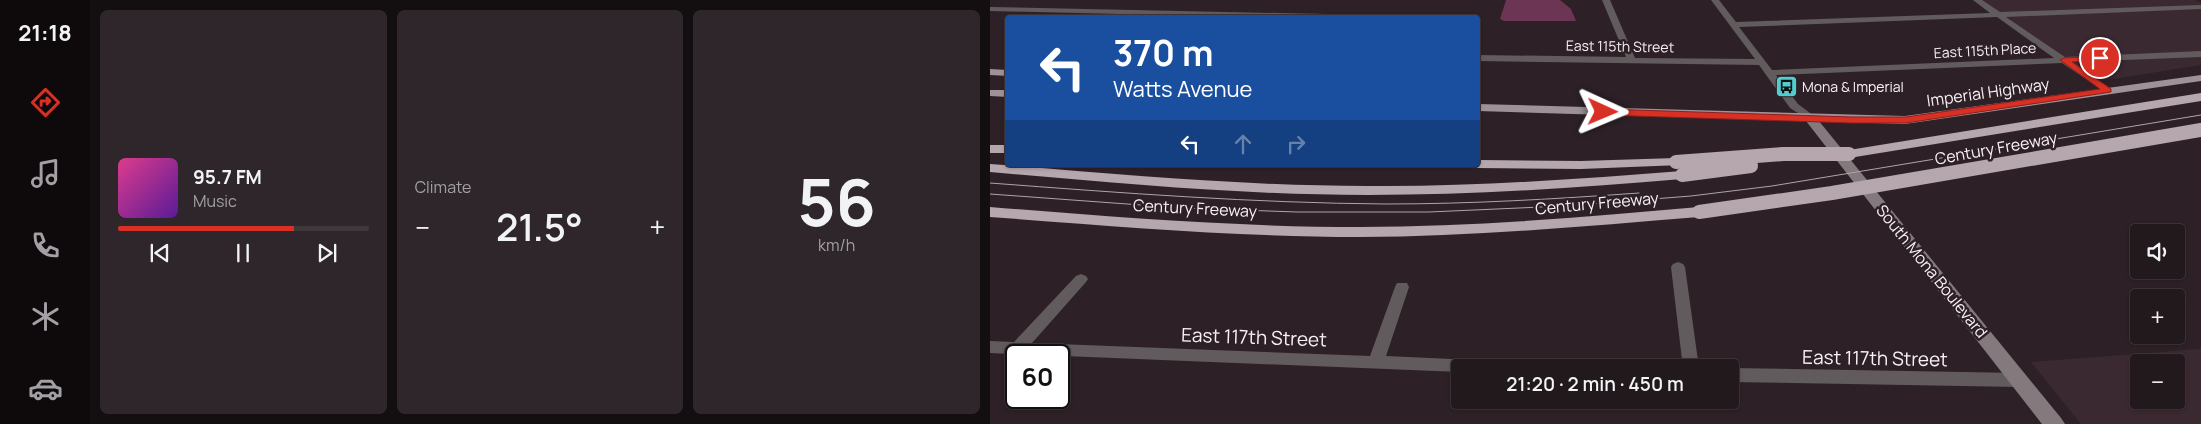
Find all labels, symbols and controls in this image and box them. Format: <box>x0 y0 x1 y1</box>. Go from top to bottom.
text: 21:18 <box>18 18 72 48</box>
text: 370 m <box>1113 29 1214 77</box>
icon: left <box>1030 35 1095 100</box>
street label: East 115th Street <box>1566 36 1675 56</box>
pin <box>2079 37 2121 79</box>
street label: East 115th Place <box>1933 38 2037 62</box>
icon: arrive <box>2086 44 2114 72</box>
street label: Imperial Highway <box>1925 72 2051 112</box>
text: Watts Avenue <box>1113 74 1252 104</box>
bus stop icon: Mona & Imperial <box>1774 74 1798 98</box>
place label: Mona & Imperial <box>1802 77 1904 96</box>
icon: directions <box>28 85 63 120</box>
position arrow <box>1576 85 1628 137</box>
street label: Century Freeway <box>1933 126 2059 170</box>
icon: left <box>1176 130 1204 158</box>
icon: ahead <box>1229 130 1257 158</box>
icon: right <box>1282 130 1310 158</box>
icon: music <box>28 156 63 191</box>
text: 56 <box>797 157 876 246</box>
text: 95.7 FM <box>193 164 262 190</box>
text: Climate <box>415 176 471 198</box>
street label: Century Freeway <box>1534 187 1660 219</box>
text: Music <box>193 190 237 212</box>
street label: Century Freeway <box>1133 194 1258 222</box>
text: 21.5° <box>496 200 583 252</box>
street label: South Mona Boulevard <box>1871 200 1993 342</box>
text: − <box>415 208 430 246</box>
text: + <box>649 208 665 246</box>
map controls <box>2130 224 2185 409</box>
button: sound <box>2130 224 2185 279</box>
icon: phone <box>28 228 63 263</box>
text: km/h <box>818 234 855 256</box>
icon: previous <box>146 239 174 267</box>
icon: pause <box>229 239 257 267</box>
icon: next <box>313 239 341 267</box>
button: + <box>2130 289 2185 344</box>
icon: climate <box>28 299 63 334</box>
street label: East 117th Street <box>1181 321 1327 353</box>
speed limit sign: 60 <box>1005 344 1070 409</box>
street label: East 117th Street <box>1802 344 1948 372</box>
button: − <box>2130 354 2185 409</box>
icon: car <box>28 371 63 406</box>
text: 21:20 · 2 min · 450 m <box>1506 371 1684 397</box>

